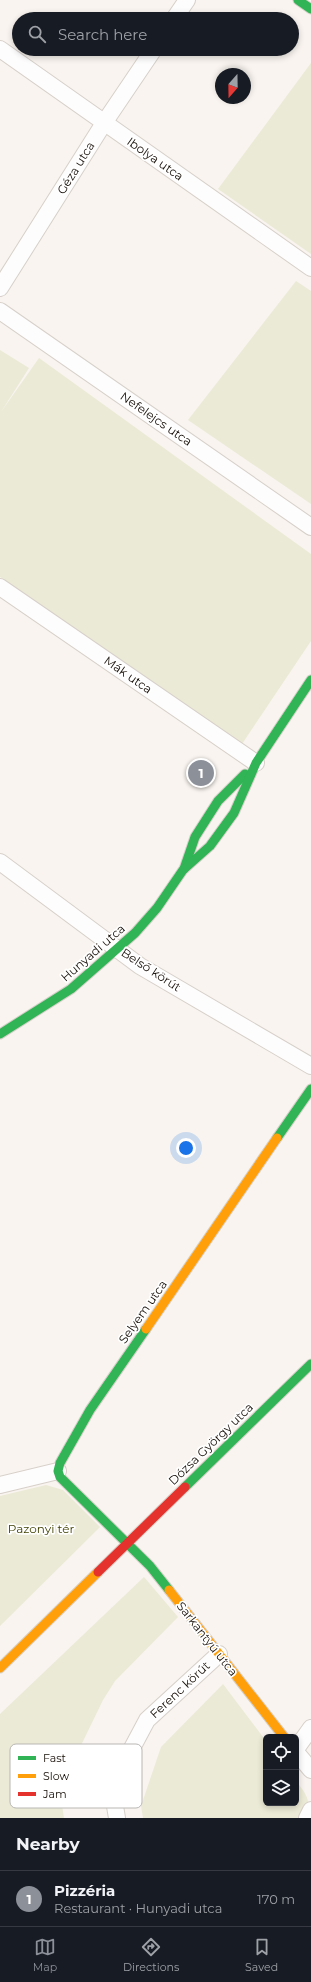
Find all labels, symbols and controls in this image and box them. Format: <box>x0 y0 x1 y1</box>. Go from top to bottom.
search box <box>12 12 299 56</box>
icon: search <box>26 23 48 45</box>
text: Search here <box>58 25 147 44</box>
north arrow <box>215 68 251 104</box>
street label: Ibolya utca <box>124 134 186 184</box>
street label: Géza utca <box>53 139 98 197</box>
street label: Nefelejcs utca <box>117 388 195 449</box>
street label: Mák utca <box>101 653 155 697</box>
pin: 1 <box>188 758 214 788</box>
street label: Hunyadi utca <box>58 921 128 985</box>
street label: Belső körút <box>119 945 184 995</box>
your location <box>176 1138 196 1158</box>
street label: Selyem utca <box>115 1277 170 1346</box>
street label: Dózsa György utca <box>165 1399 256 1488</box>
park label: Pazonyi tér <box>8 1521 74 1536</box>
street label: Sarkantyú utca <box>174 1599 241 1679</box>
street label: Ferenc körút <box>146 1658 213 1721</box>
map controls <box>263 1734 299 1806</box>
button: locate <box>263 1734 299 1770</box>
legend <box>10 1744 142 1808</box>
text: Fast <box>43 1751 67 1765</box>
text: Slow <box>43 1769 69 1783</box>
button: layers <box>263 1770 299 1806</box>
text: Jam <box>42 1787 67 1801</box>
text: Nearby <box>16 1834 80 1854</box>
text: Pizzéria <box>54 1881 115 1900</box>
text: 1 <box>26 1891 32 1907</box>
text: 170 m <box>257 1891 295 1907</box>
text: Restaurant · Hunyadi utca <box>54 1900 222 1916</box>
tab: Map <box>33 1936 57 1974</box>
tab: Directions <box>123 1936 179 1974</box>
tab: Saved <box>245 1936 278 1974</box>

